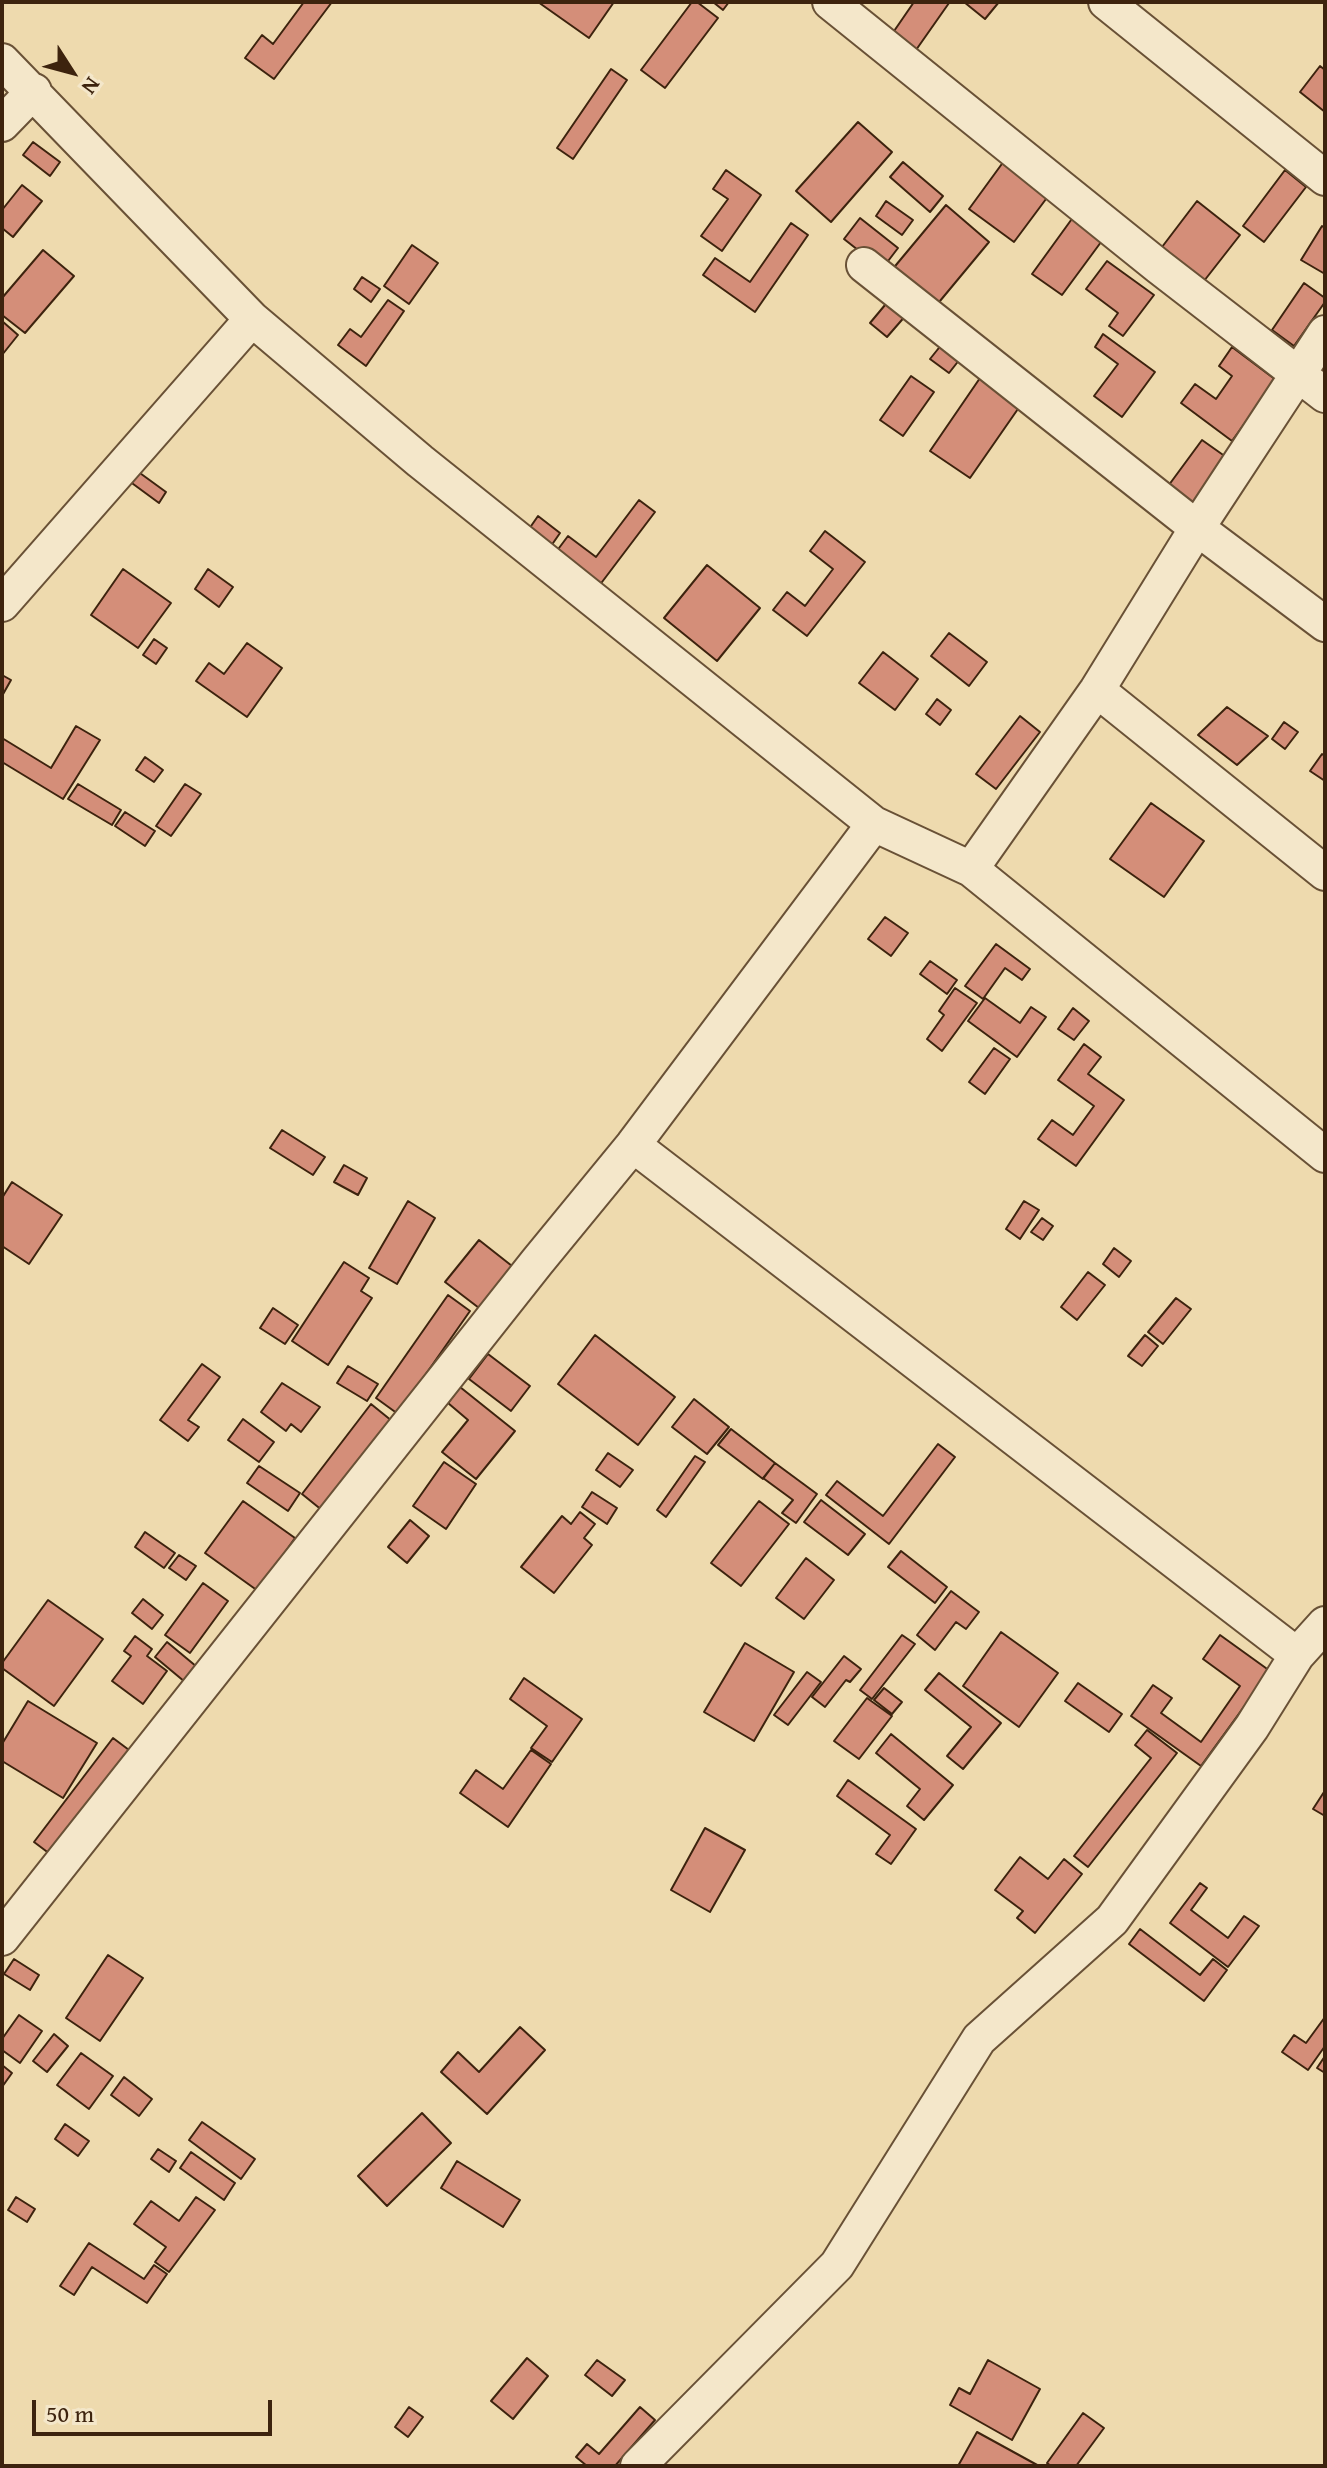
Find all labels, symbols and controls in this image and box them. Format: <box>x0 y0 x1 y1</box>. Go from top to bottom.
north arrow <box>32 32 112 112</box>
text: N <box>74 71 109 101</box>
scale bar <box>36 2384 276 2434</box>
text: 50 m <box>46 2396 94 2431</box>

